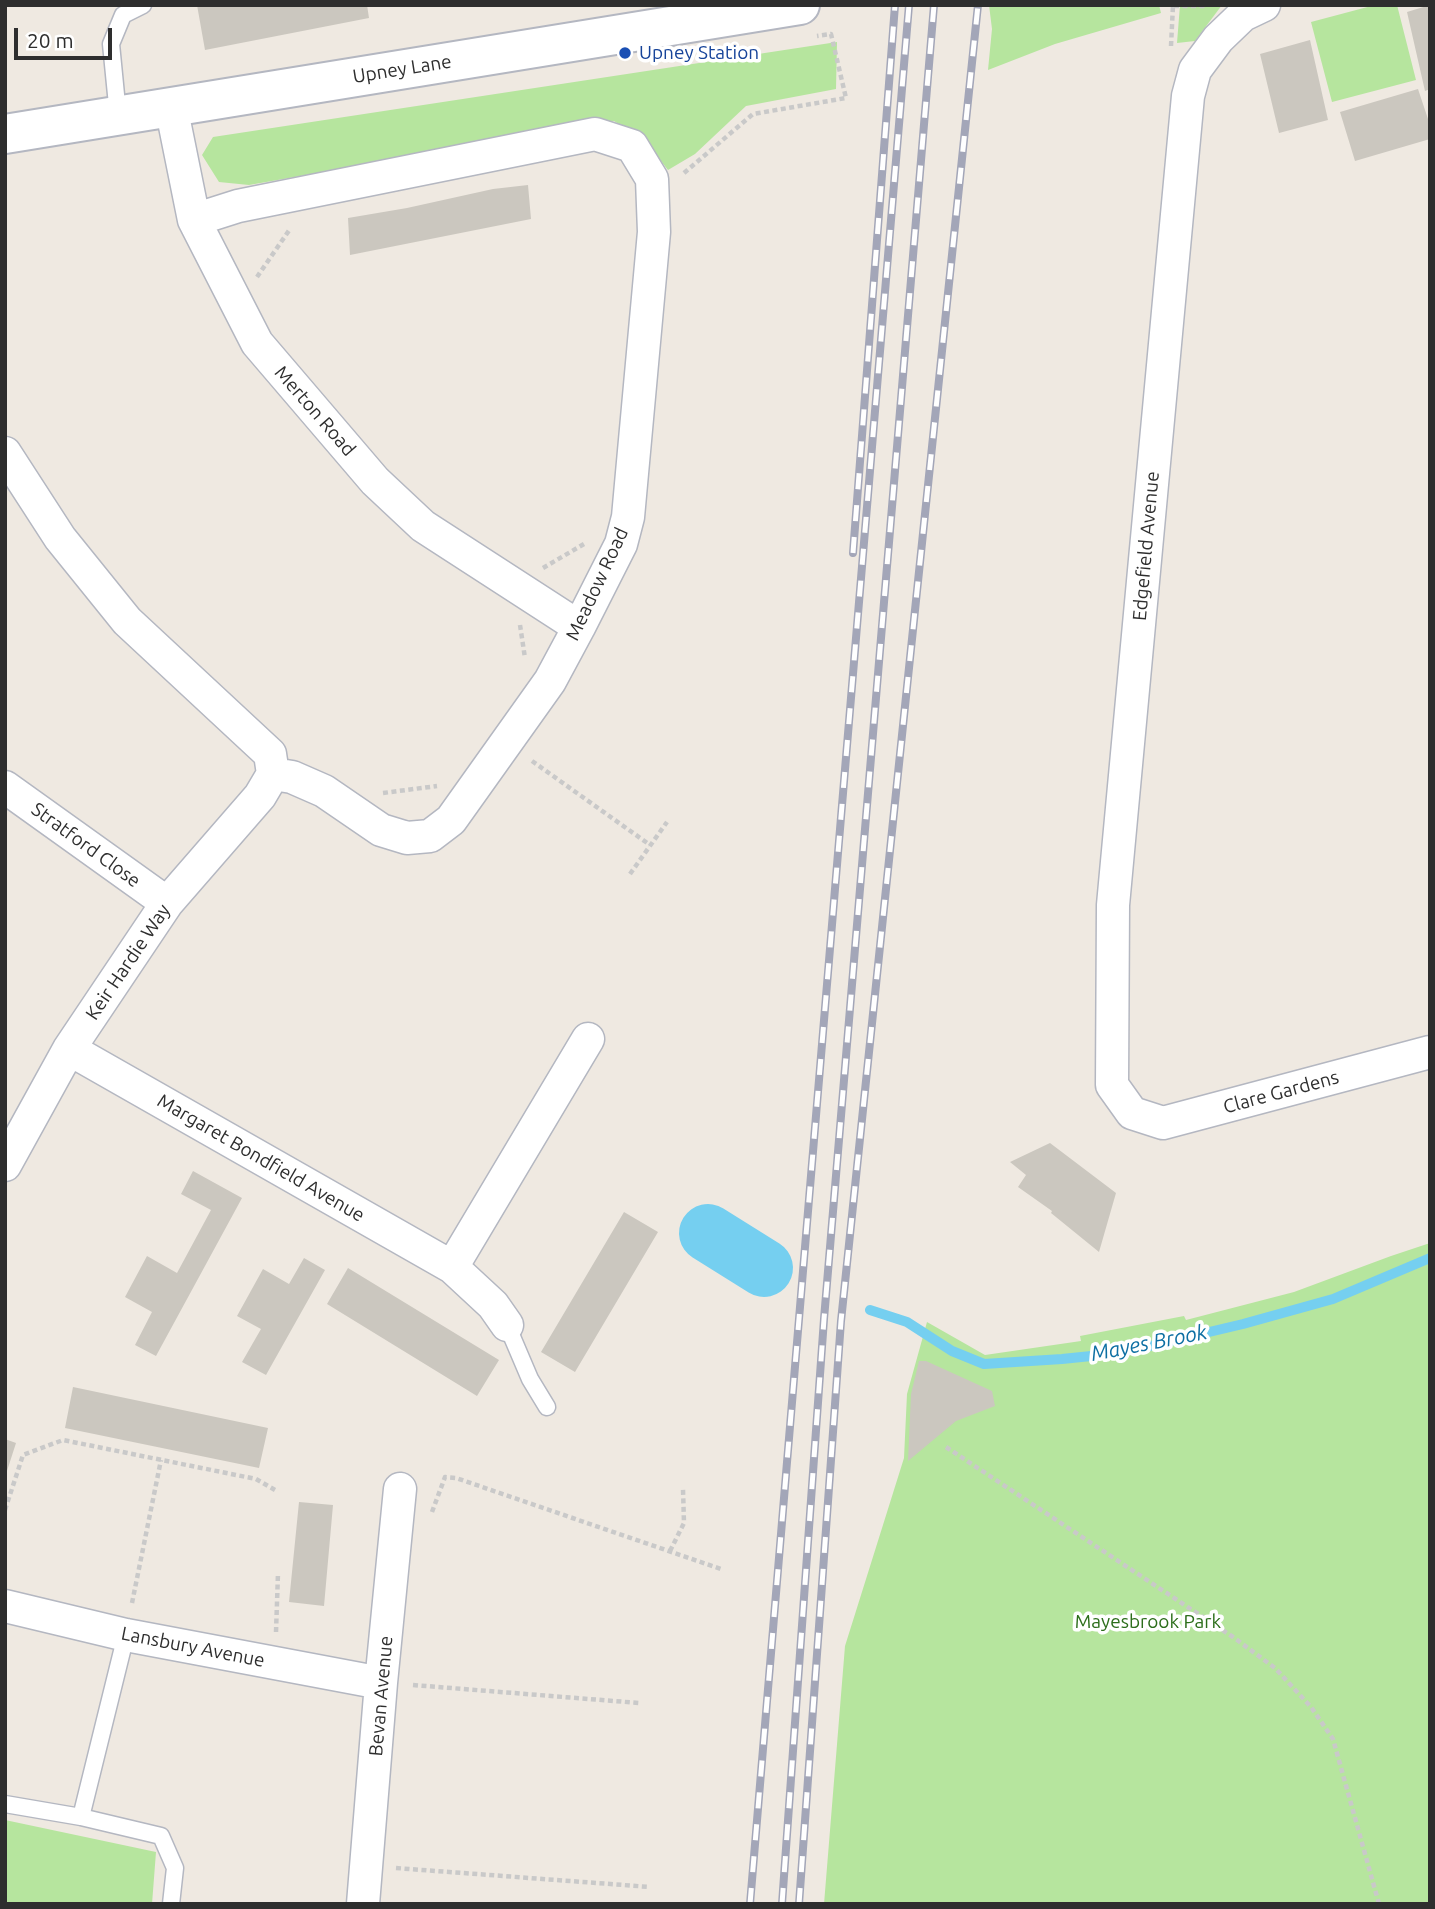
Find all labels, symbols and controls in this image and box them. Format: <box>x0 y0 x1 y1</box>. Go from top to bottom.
scale bar <box>18 14 116 58</box>
text: 20 m <box>27 28 74 52</box>
place label: Upney Station <box>639 42 759 64</box>
marker: Upney Station <box>617 45 633 61</box>
street label: Upney Lane <box>351 50 453 88</box>
street label: Merton Road <box>270 361 360 461</box>
street label: Edgefield Avenue <box>1128 470 1164 622</box>
street label: Meadow Road <box>561 524 633 644</box>
street label: Stratford Close <box>27 798 145 892</box>
street label: Keir Hardie Way <box>81 900 175 1024</box>
street label: Clare Gardens <box>1221 1066 1341 1118</box>
street label: Margaret Bondfield Avenue <box>153 1089 369 1227</box>
water label: Mayes Brook <box>1089 1319 1209 1367</box>
park label: Mayesbrook Park <box>1075 1611 1221 1633</box>
street label: Lansbury Avenue <box>119 1622 267 1672</box>
street label: Bevan Avenue <box>364 1635 398 1757</box>

